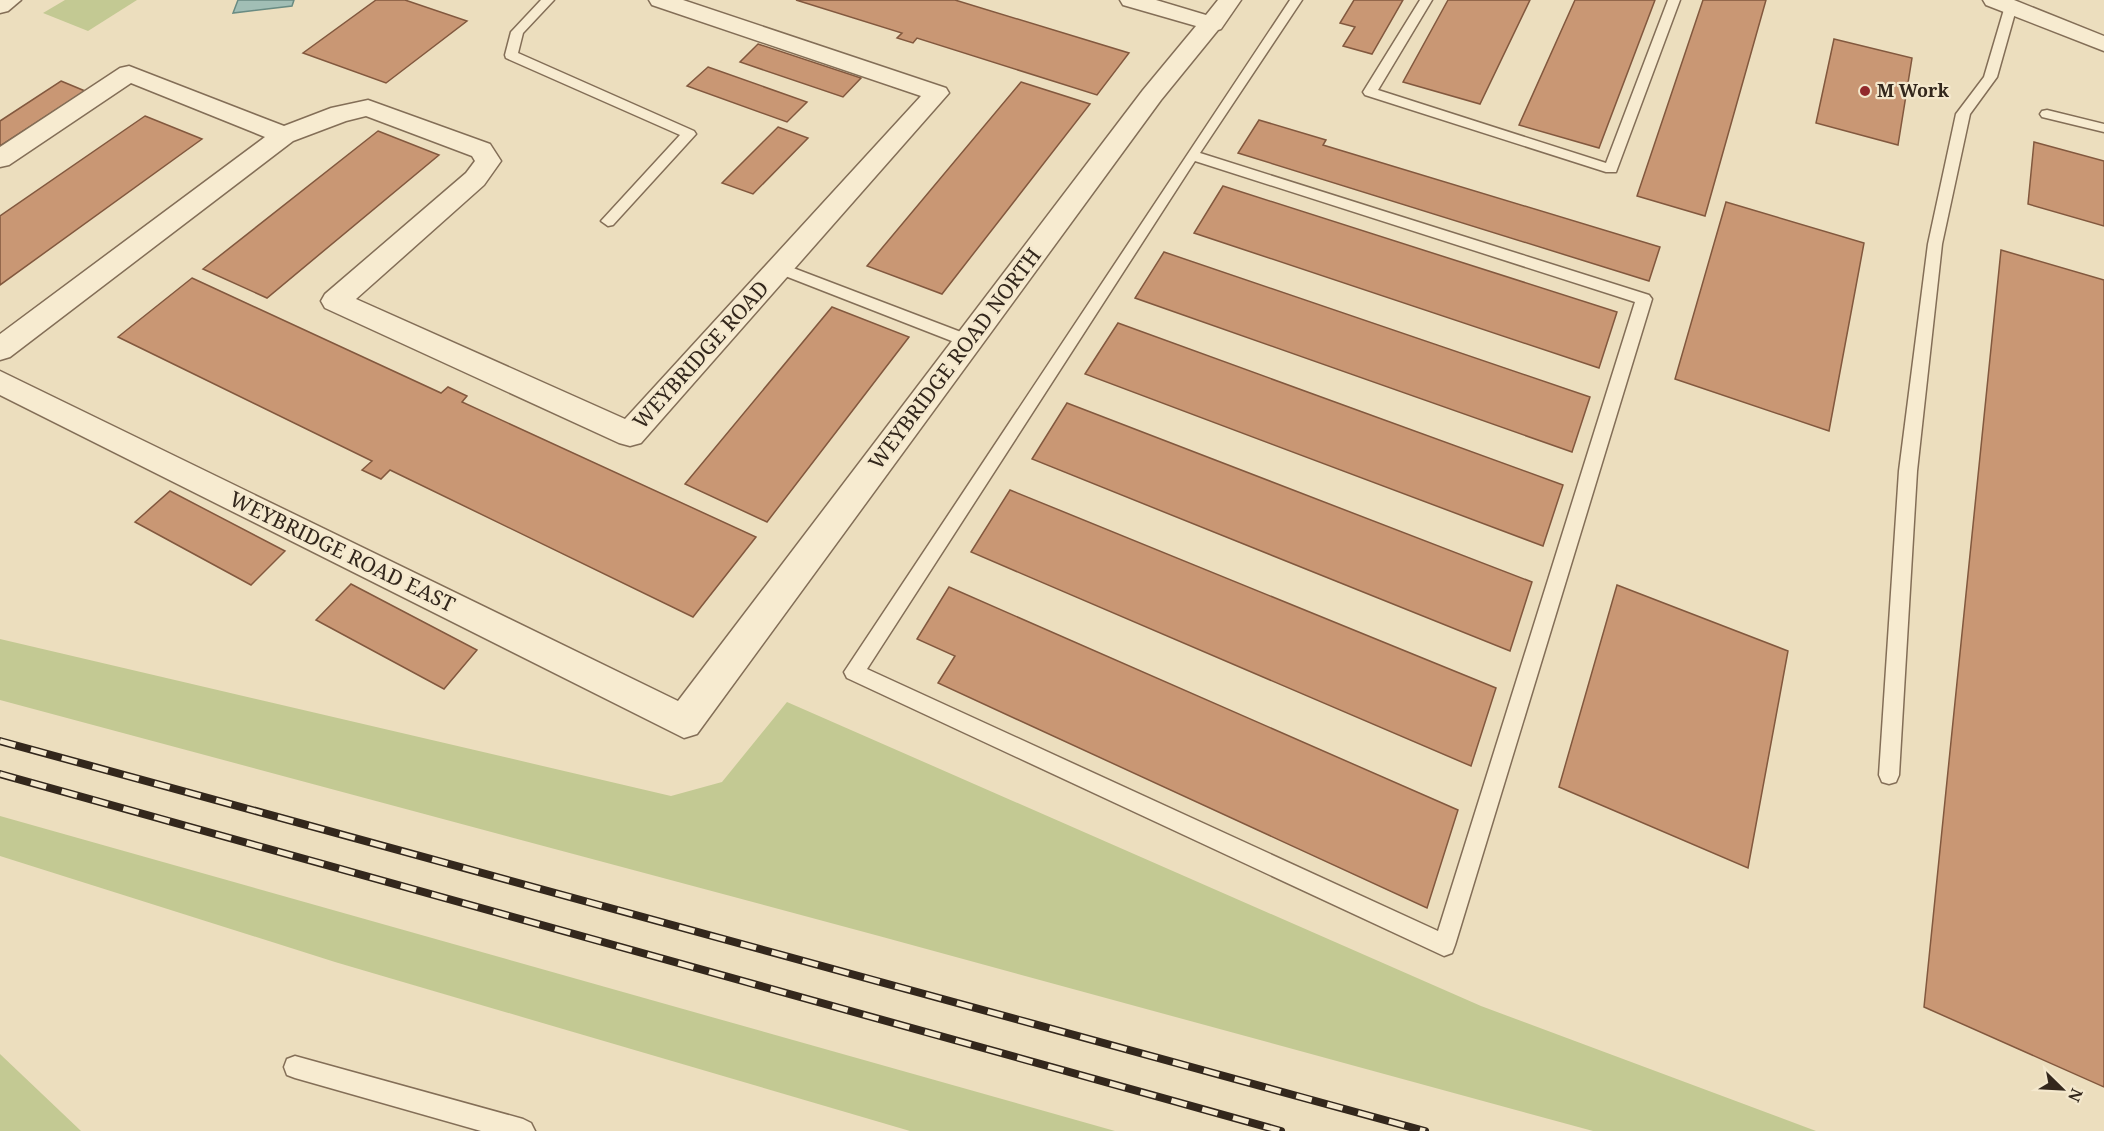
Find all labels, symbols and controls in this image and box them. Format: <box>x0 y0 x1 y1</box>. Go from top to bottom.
place label: M Work <box>1877 78 1949 102</box>
marker: M Work <box>1858 84 1872 98</box>
street label: WEYBRIDGE ROAD NORTH <box>862 242 1047 475</box>
street label: WEYBRIDGE ROAD <box>626 274 774 434</box>
street label: WEYBRIDGE ROAD EAST <box>225 484 460 618</box>
north arrow <box>2032 1059 2092 1119</box>
text: N <box>2063 1085 2088 1106</box>

